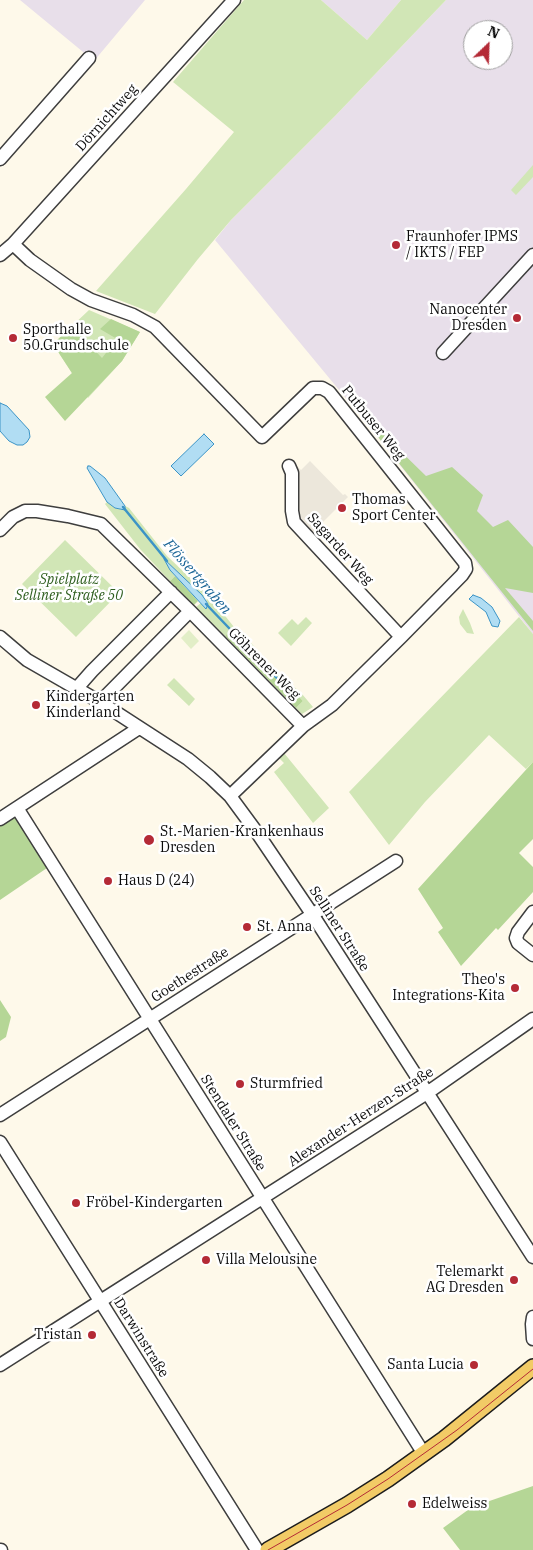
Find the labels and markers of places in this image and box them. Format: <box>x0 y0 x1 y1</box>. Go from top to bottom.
place label: Fraunhofer IPMS / IKTS / FEP <box>406 229 518 262</box>
marker: Fraunhofer IPMS / IKTS / FEP <box>390 239 402 251</box>
place label: Nanocenter Dresden <box>429 302 507 334</box>
marker: Nanocenter Dresden <box>511 312 523 324</box>
place label: Sporthalle 50.Grundschule <box>23 322 129 354</box>
marker: Sporthalle 50.Grundschule <box>7 332 19 344</box>
place label: Thomas Sport Center <box>352 492 435 524</box>
marker: Thomas Sport Center <box>336 502 348 514</box>
place label: Kindergarten Kinderland <box>46 689 134 722</box>
marker: Kindergarten Kinderland <box>30 699 42 711</box>
place label: St.-Marien-Krankenhaus Dresden <box>160 824 324 856</box>
marker: St.-Marien-Krankenhaus Dresden <box>142 833 156 847</box>
place label: Haus D (24) <box>118 873 194 889</box>
marker: Haus D (24) <box>102 875 114 887</box>
place label: St. Anna <box>257 919 312 935</box>
marker: St. Anna <box>241 921 253 933</box>
place label: Theo's Integrations-Kita <box>392 972 505 1004</box>
marker: Theo's Integrations-Kita <box>509 982 521 994</box>
place label: Sturmfried <box>250 1076 323 1092</box>
marker: Sturmfried <box>234 1078 246 1090</box>
place label: Fröbel-Kindergarten <box>86 1195 223 1211</box>
marker: Fröbel-Kindergarten <box>70 1197 82 1209</box>
place label: Villa Melousine <box>216 1252 317 1268</box>
marker: Villa Melousine <box>200 1254 212 1266</box>
place label: Telemarkt AG Dresden <box>426 1264 504 1296</box>
marker: Telemarkt AG Dresden <box>508 1274 520 1286</box>
place label: Tristan <box>34 1327 82 1343</box>
marker: Tristan <box>86 1329 98 1341</box>
place label: Santa Lucia <box>387 1357 464 1373</box>
marker: Santa Lucia <box>468 1359 480 1371</box>
place label: Edelweiss <box>422 1496 487 1512</box>
marker: Edelweiss <box>406 1498 418 1510</box>

